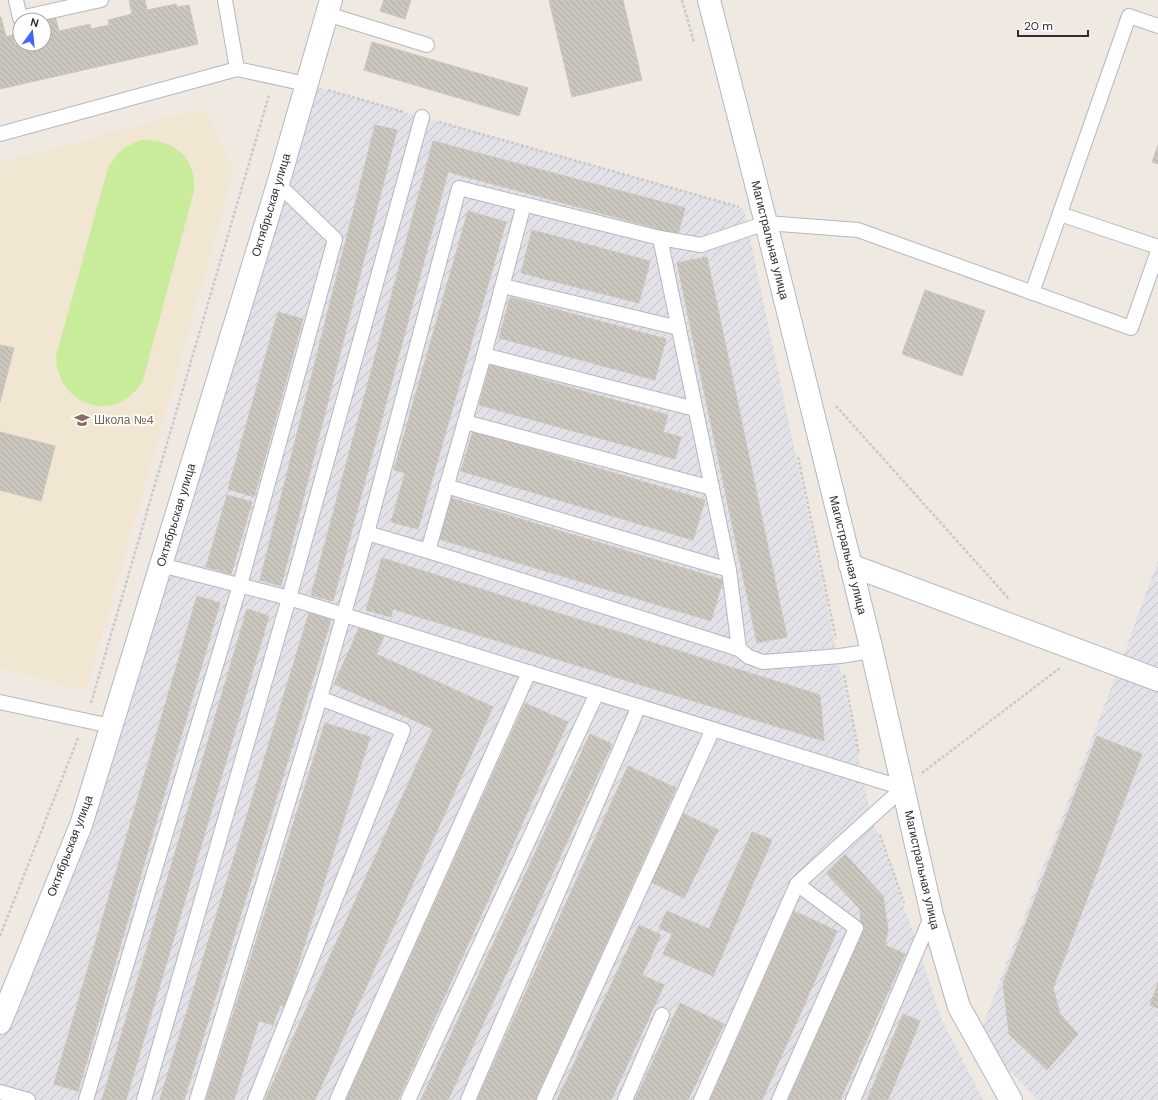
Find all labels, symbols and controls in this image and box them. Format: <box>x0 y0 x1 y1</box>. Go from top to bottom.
north arrow <box>12 12 52 52</box>
scale bar <box>1018 12 1088 38</box>
text: N <box>29 15 40 30</box>
text: 20 m <box>1024 18 1053 34</box>
street label: Октябрьская улица <box>248 151 294 259</box>
street label: Магистральная улица <box>747 179 793 301</box>
school or university icon: Школа №4 <box>73 411 91 429</box>
place label: Школа №4 <box>94 412 154 428</box>
street label: Октябрьская улица <box>153 461 199 569</box>
street label: Магистральная улица <box>825 494 871 616</box>
street label: Октябрьская улица <box>43 793 97 899</box>
street label: Магистральная улица <box>900 809 944 932</box>

